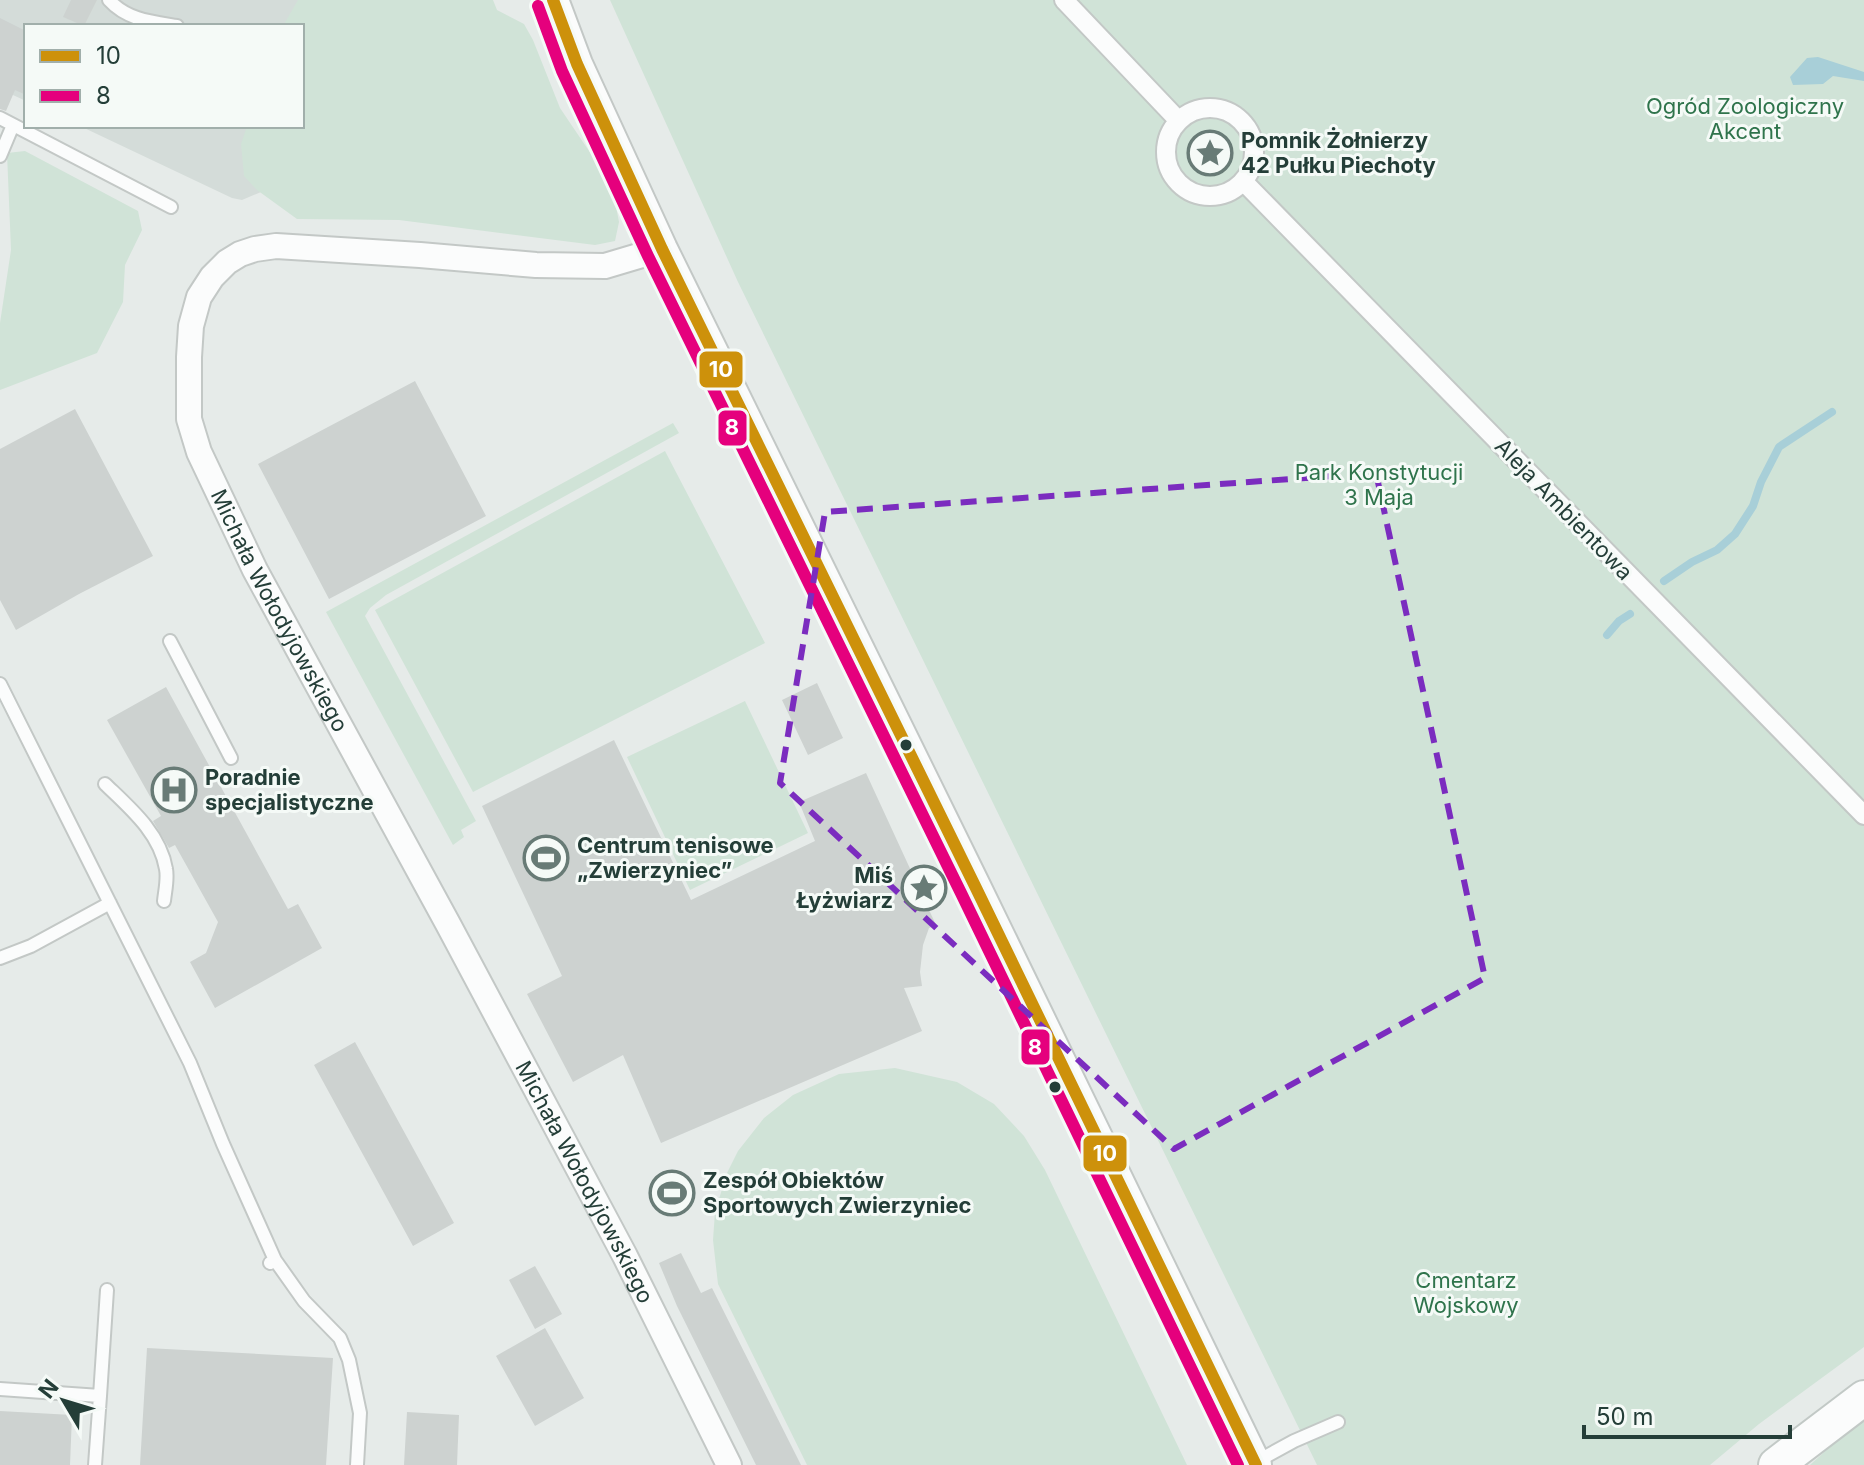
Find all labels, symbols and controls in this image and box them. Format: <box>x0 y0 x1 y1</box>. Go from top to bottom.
legend <box>24 24 304 128</box>
text: 10 <box>96 41 121 70</box>
text: 8 <box>96 81 111 110</box>
park label: Ogród Zoologiczny Akcent <box>1646 93 1844 144</box>
place label: Pomnik Żołnierzy 42 Pułku Piechoty <box>1241 127 1436 178</box>
place icon: Pomnik Żołnierzy 42 Pułku Piechoty <box>1186 129 1234 177</box>
line badge: 10 <box>698 350 744 389</box>
text: 10 <box>709 356 733 382</box>
line badge: 8 <box>717 409 748 447</box>
text: 8 <box>725 414 739 440</box>
street label: Aleja Ambientowa <box>1490 433 1638 585</box>
park label: Park Konstytucji 3 Maja <box>1295 459 1463 510</box>
street label: Michała Wołodyjowskiego <box>206 485 354 736</box>
unlabelled marker <box>898 737 914 753</box>
place label: Poradnie specjalistyczne <box>205 764 374 815</box>
hospital icon: Poradnie specjalistyczne <box>150 766 198 814</box>
place label: Centrum tenisowe „Zwierzyniec” <box>577 832 774 883</box>
sports icon: Centrum tenisowe „Zwierzyniec” <box>522 834 570 882</box>
place label: Miś Łyżwiarz <box>796 862 893 913</box>
place icon: Miś Łyżwiarz <box>900 864 948 912</box>
line badge: 8 <box>1020 1028 1051 1066</box>
text: 8 <box>1028 1034 1042 1060</box>
street label: Michała Wołodyjowskiego <box>510 1056 659 1307</box>
unlabelled marker <box>1047 1079 1063 1095</box>
line badge: 10 <box>1082 1134 1128 1173</box>
text: 10 <box>1093 1140 1117 1166</box>
place label: Zespół Obiektów Sportowych Zwierzyniec <box>703 1167 972 1218</box>
sports icon: Zespół Obiektów Sportowych Zwierzyniec <box>648 1169 696 1217</box>
park label: Cmentarz Wojskowy <box>1413 1267 1519 1318</box>
north arrow <box>24 1361 104 1441</box>
text: N <box>33 1374 64 1403</box>
scale bar <box>1584 1389 1790 1439</box>
text: 50 m <box>1596 1402 1654 1431</box>

